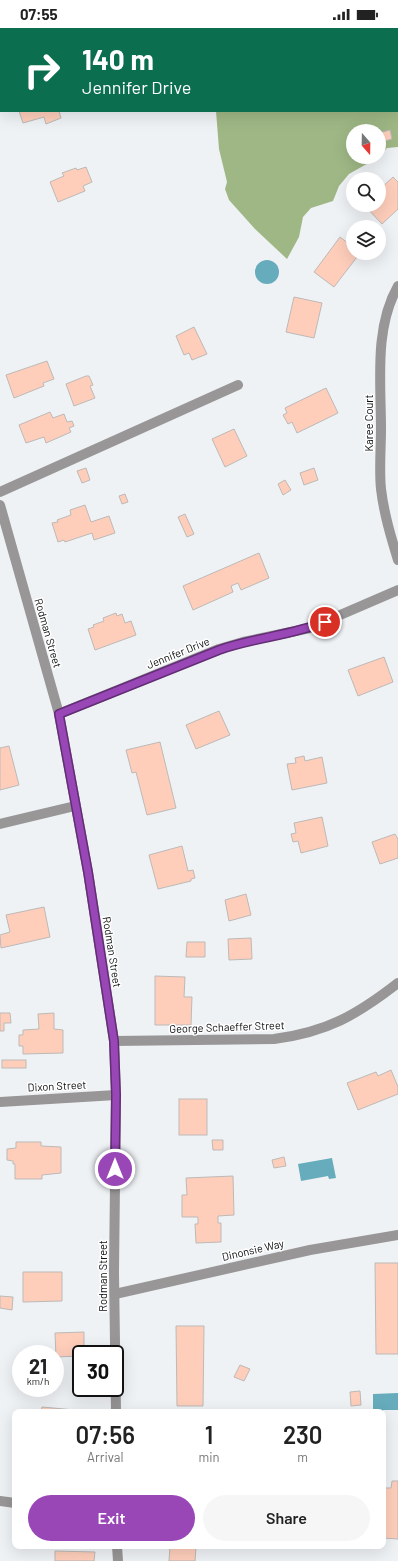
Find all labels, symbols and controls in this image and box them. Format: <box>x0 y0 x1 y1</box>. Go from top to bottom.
text: 07:55 <box>20 5 58 23</box>
text: 140 m <box>82 42 154 76</box>
icon: right <box>16 44 68 96</box>
text: Jennifer Drive <box>82 76 191 98</box>
north arrow <box>346 124 386 164</box>
map controls <box>346 124 386 260</box>
button: search <box>346 172 386 212</box>
button: layers <box>346 220 386 260</box>
street label: Karee Court <box>362 395 375 451</box>
street label: Rodman Street <box>32 597 65 669</box>
pin <box>308 605 342 639</box>
icon: arrive <box>314 611 336 633</box>
street label: Jennifer Drive <box>144 634 211 671</box>
street label: Rodman Street <box>100 916 125 988</box>
street label: George Schaeffer Street <box>169 1018 285 1035</box>
street label: Dixon Street <box>27 1077 87 1094</box>
position arrow <box>94 1148 136 1190</box>
street label: Dinonsie Way <box>221 1236 285 1263</box>
street label: Rodman Street <box>96 1240 109 1312</box>
speed limit sign: 30 <box>72 1345 124 1397</box>
text: 21 <box>29 1354 47 1378</box>
text: km/h <box>27 1375 49 1387</box>
text: 07:56 <box>76 1420 135 1449</box>
text: 1 <box>205 1420 213 1449</box>
text: 230 <box>283 1420 322 1449</box>
text: Arrival <box>87 1449 123 1465</box>
text: min <box>198 1449 219 1465</box>
text: m <box>297 1449 308 1465</box>
button: Exit <box>28 1495 195 1541</box>
button: Share <box>203 1495 370 1541</box>

